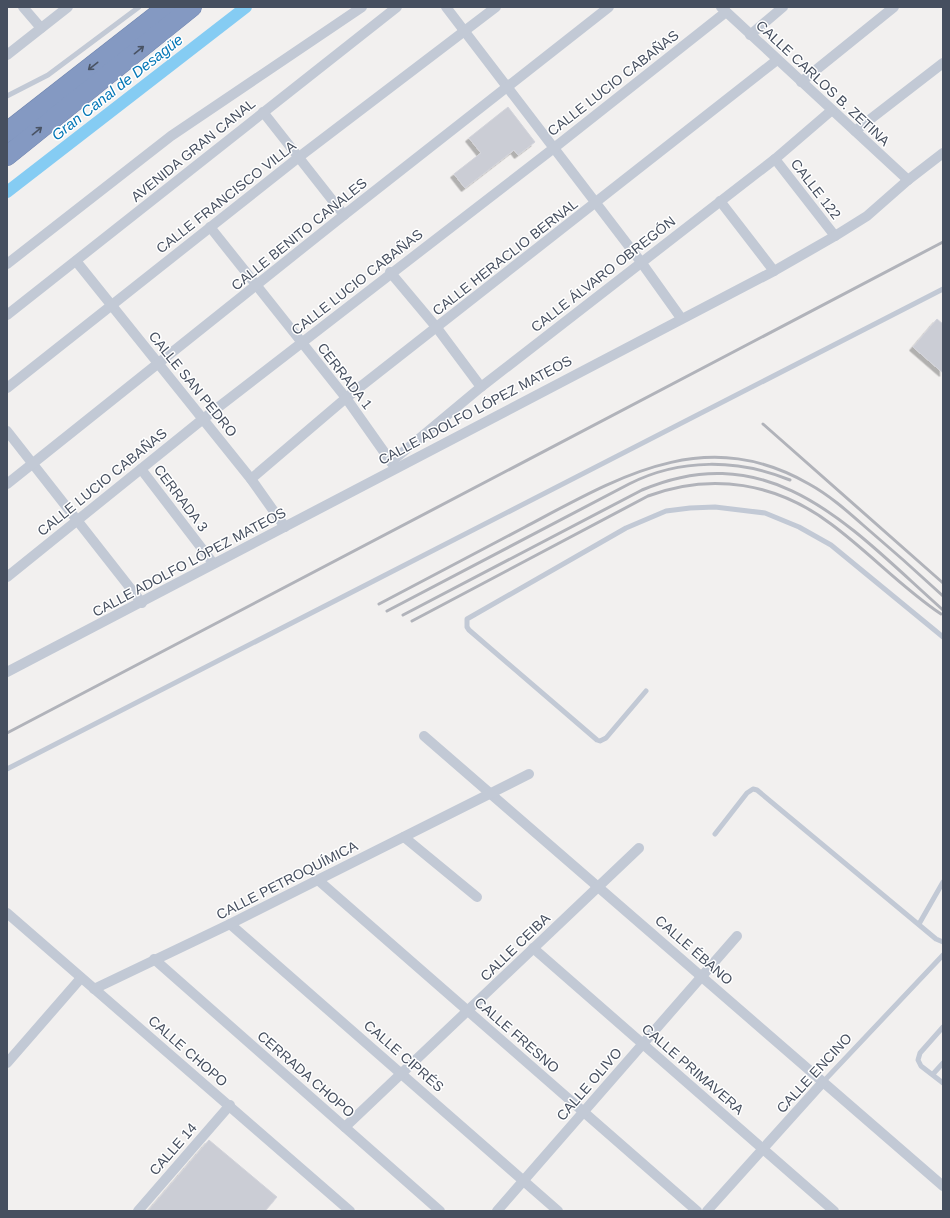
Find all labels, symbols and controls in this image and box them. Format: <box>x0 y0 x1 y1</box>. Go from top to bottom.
street label: CALLE CARLOS B. ZETINA <box>753 17 894 150</box>
street label: CALLE LUCIO CABAÑAS <box>544 27 682 139</box>
water label: Gran Canal de Desagüe <box>48 31 186 143</box>
one-way arrow <box>133 45 144 54</box>
one-way arrow <box>88 62 99 71</box>
street label: AVENIDA GRAN CANAL <box>128 95 258 205</box>
one-way arrow <box>32 127 43 136</box>
street label: CALLE FRANCISCO VILLA <box>153 137 299 256</box>
street label: CALLE 122 <box>788 156 844 222</box>
street label: CALLE BENITO CANALES <box>228 174 370 294</box>
street label: CALLE HERACLIO BERNAL <box>429 195 581 319</box>
street label: CALLE ÁLVARO OBREGÓN <box>528 213 678 335</box>
street label: CALLE LUCIO CABAÑAS <box>288 226 426 338</box>
street label: CALLE SAN PEDRO <box>146 328 240 440</box>
street label: CERRADA 1 <box>314 340 376 412</box>
street label: CALLE ADOLFO LÓPEZ MATEOS <box>376 352 574 468</box>
street label: CALLE LUCIO CABAÑAS <box>34 425 170 539</box>
street label: CERRADA 3 <box>151 461 211 535</box>
street label: CALLE ADOLFO LÓPEZ MATEOS <box>90 504 288 620</box>
street label: CALLE PETROQUÍMICA <box>214 837 361 923</box>
street label: CALLE CEIBA <box>477 909 553 984</box>
street label: CALLE ÉBANO <box>652 912 736 988</box>
street label: CALLE FRESNO <box>472 994 563 1076</box>
street label: CALLE CHOPO <box>145 1012 231 1090</box>
street label: CALLE CIPRÉS <box>361 1017 447 1095</box>
street label: CALLE PRIMAVERA <box>639 1020 748 1118</box>
street label: CERRADA CHOPO <box>254 1028 358 1120</box>
street label: CALLE ENCINO <box>773 1030 855 1116</box>
street label: CALLE OLIVO <box>553 1044 625 1124</box>
street label: CALLE 14 <box>146 1120 200 1178</box>

